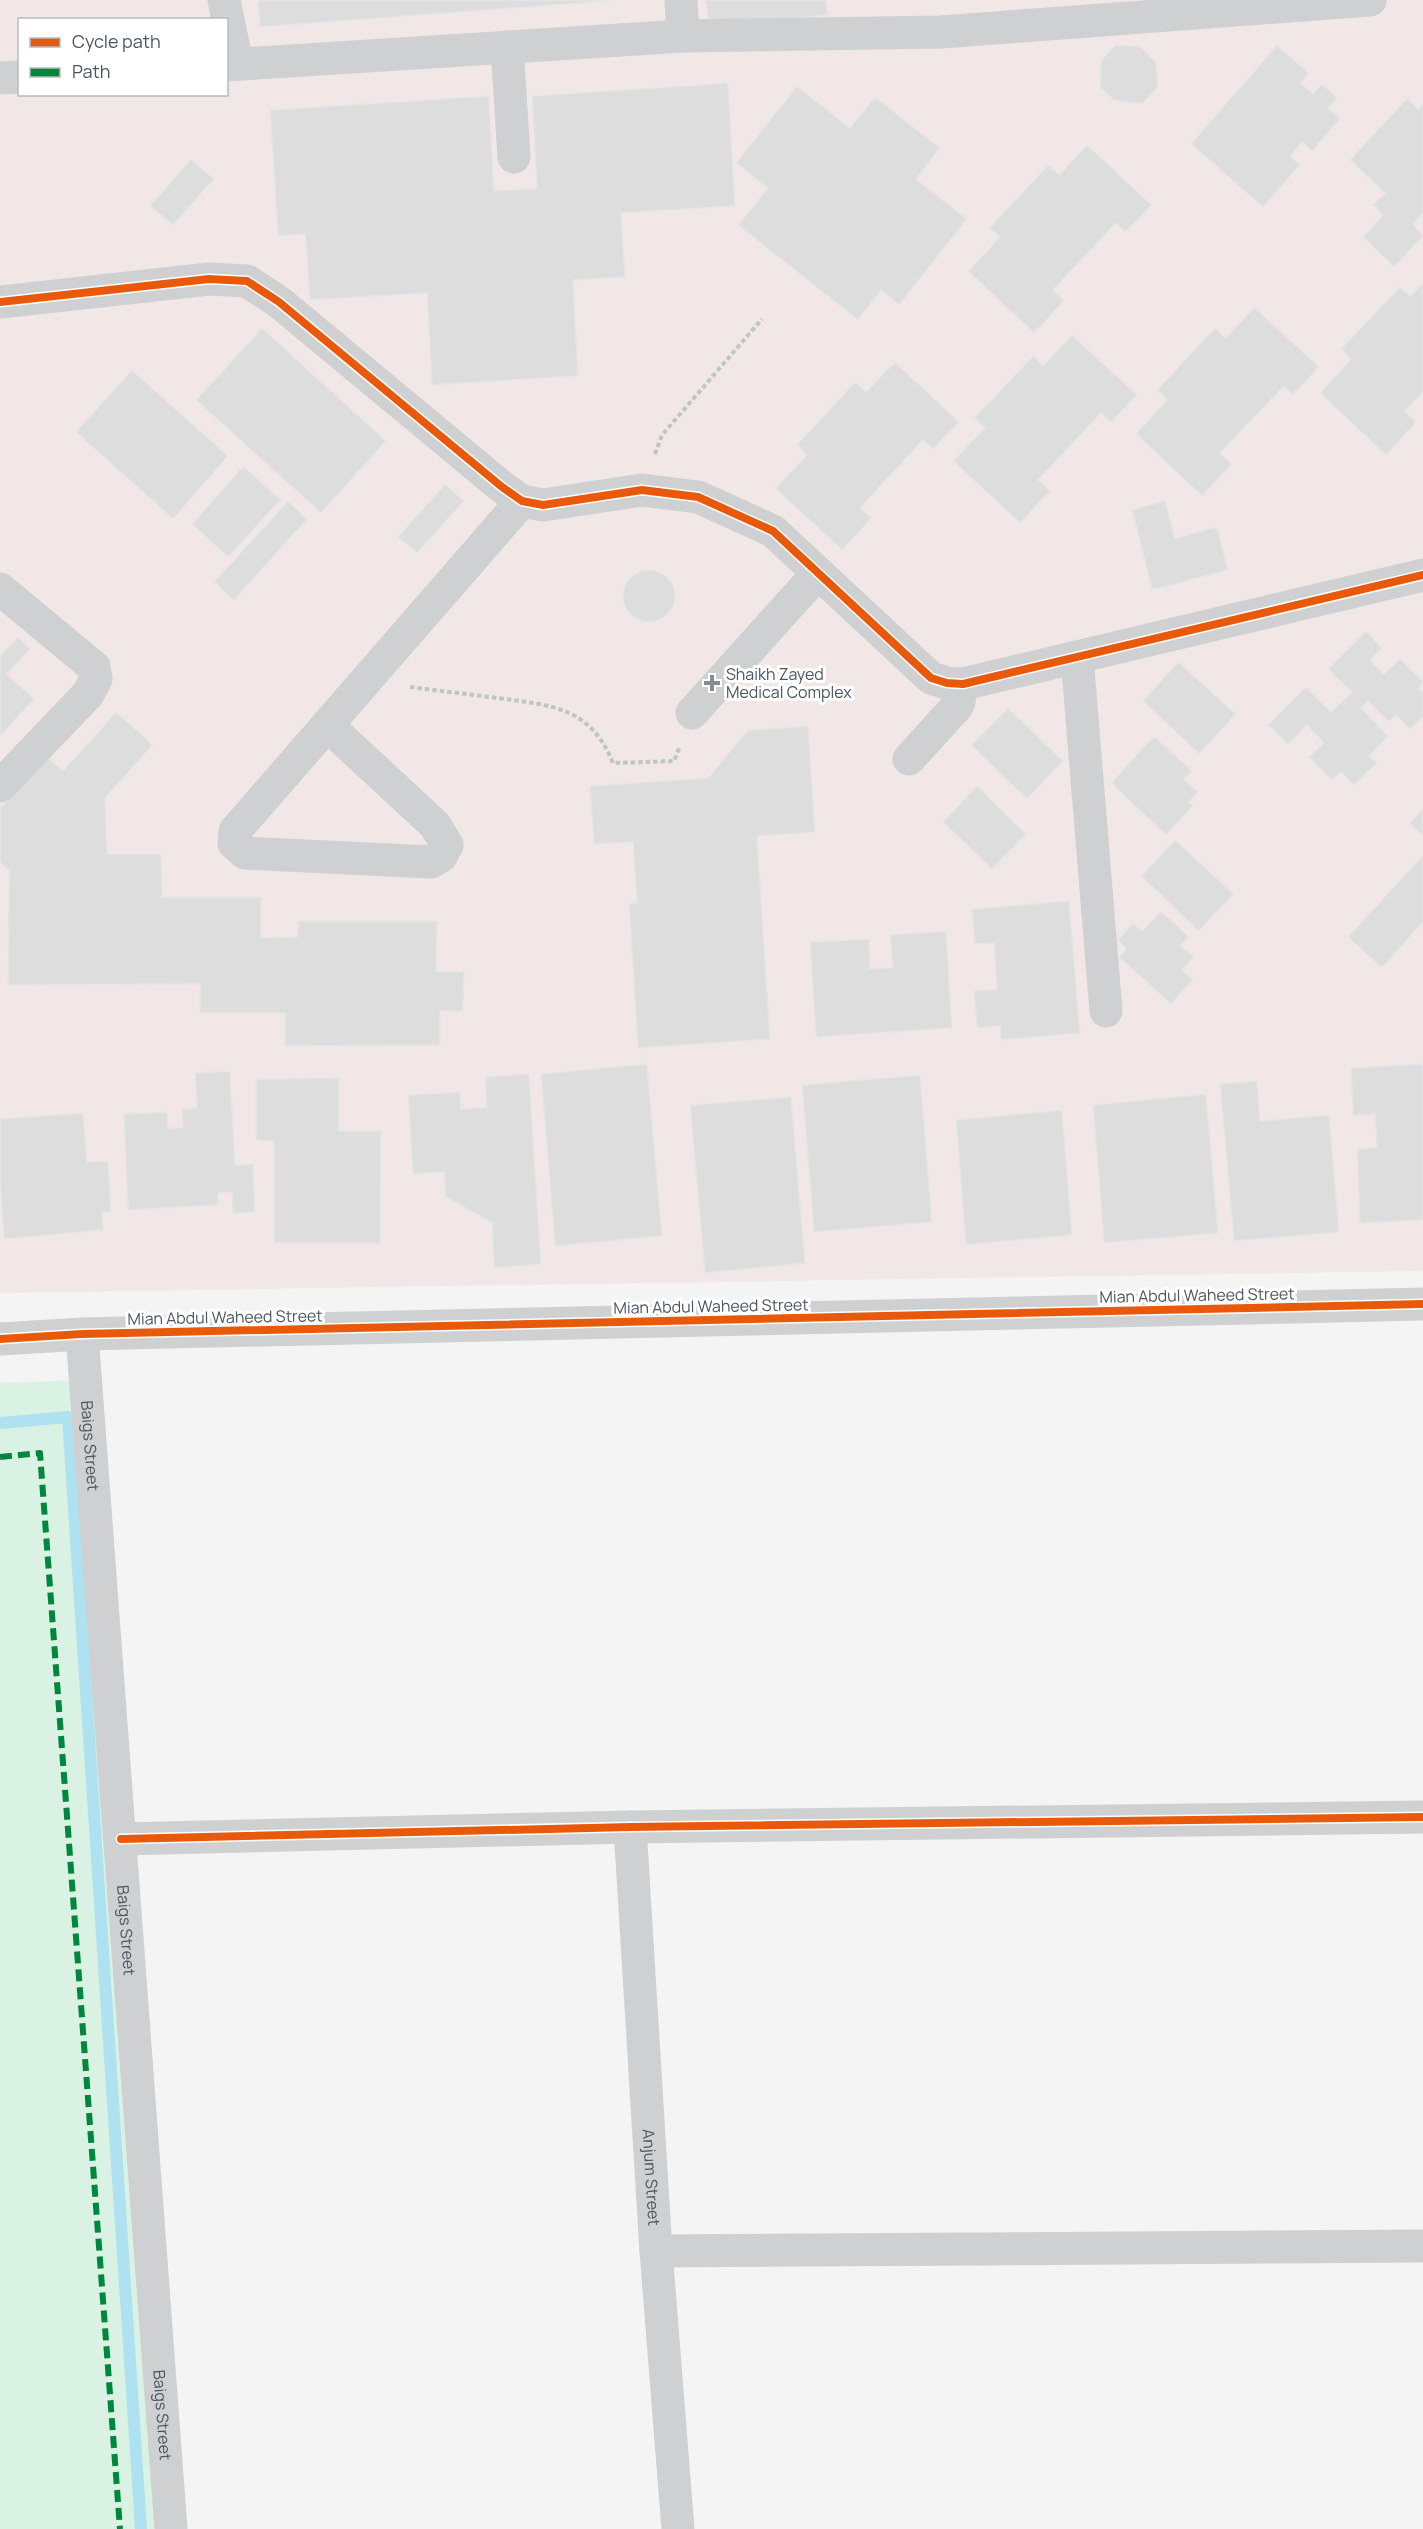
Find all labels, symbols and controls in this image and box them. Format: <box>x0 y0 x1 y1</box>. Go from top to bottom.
legend <box>18 18 228 96</box>
text: Cycle path <box>72 29 161 53</box>
text: Path <box>72 59 110 83</box>
place label: Shaikh Zayed Medical Complex <box>726 663 852 703</box>
marker: Shaikh Zayed Medical Complex <box>703 674 721 692</box>
street label: Mian Abdul Waheed Street <box>1099 1282 1295 1308</box>
street label: Mian Abdul Waheed Street <box>613 1293 809 1319</box>
street label: Mian Abdul Waheed Street <box>127 1304 323 1330</box>
street label: Baigs Street <box>76 1400 105 1492</box>
street label: Baigs Street <box>112 1884 141 1976</box>
street label: Anjum Street <box>638 2128 665 2226</box>
street label: Baigs Street <box>148 2369 177 2461</box>

